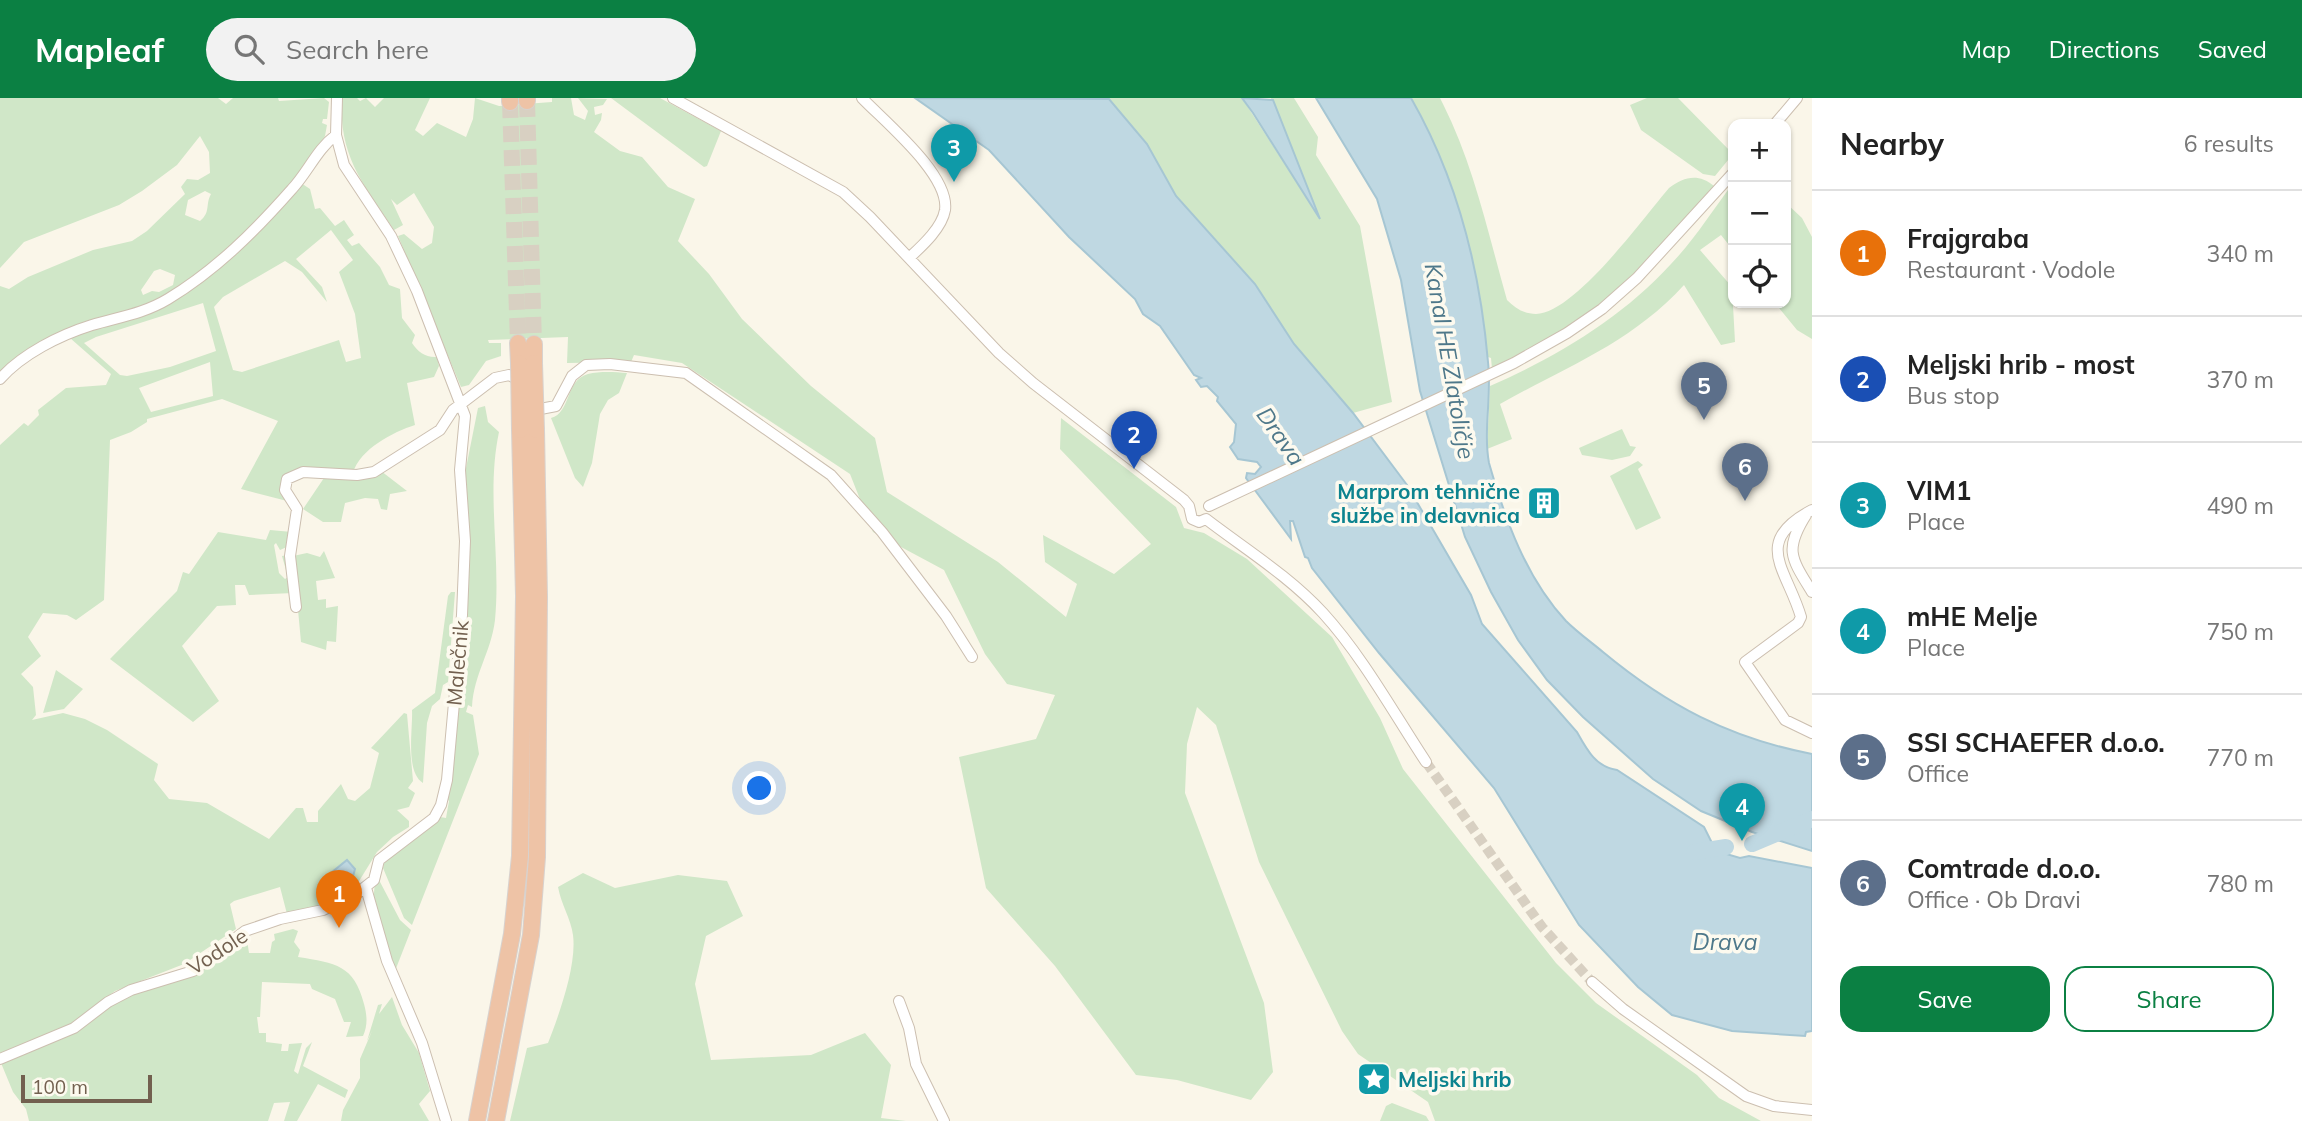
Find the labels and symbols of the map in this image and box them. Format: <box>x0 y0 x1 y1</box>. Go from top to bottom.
pin: 3 <box>931 124 977 182</box>
water label: Kanal HE Zlatoličje <box>1418 261 1482 461</box>
pin: 5 <box>1681 362 1727 420</box>
water label: Drava <box>1251 401 1312 471</box>
pin: 2 <box>1111 411 1157 469</box>
pin: 6 <box>1722 443 1768 501</box>
place label: Marprom tehnične službe in delavnica <box>1330 478 1520 528</box>
building icon: Marprom tehnične službe in delavnica <box>1525 484 1563 522</box>
street label: Malečnik <box>440 619 474 707</box>
your location <box>742 771 776 805</box>
pin: 4 <box>1719 783 1765 841</box>
pin: 1 <box>316 870 362 928</box>
street label: Vodole <box>182 922 252 980</box>
water label: Drava <box>1693 927 1758 956</box>
place icon: Meljski hrib <box>1355 1060 1393 1098</box>
place label: Meljski hrib <box>1398 1066 1512 1092</box>
scale bar <box>21 1072 152 1104</box>

